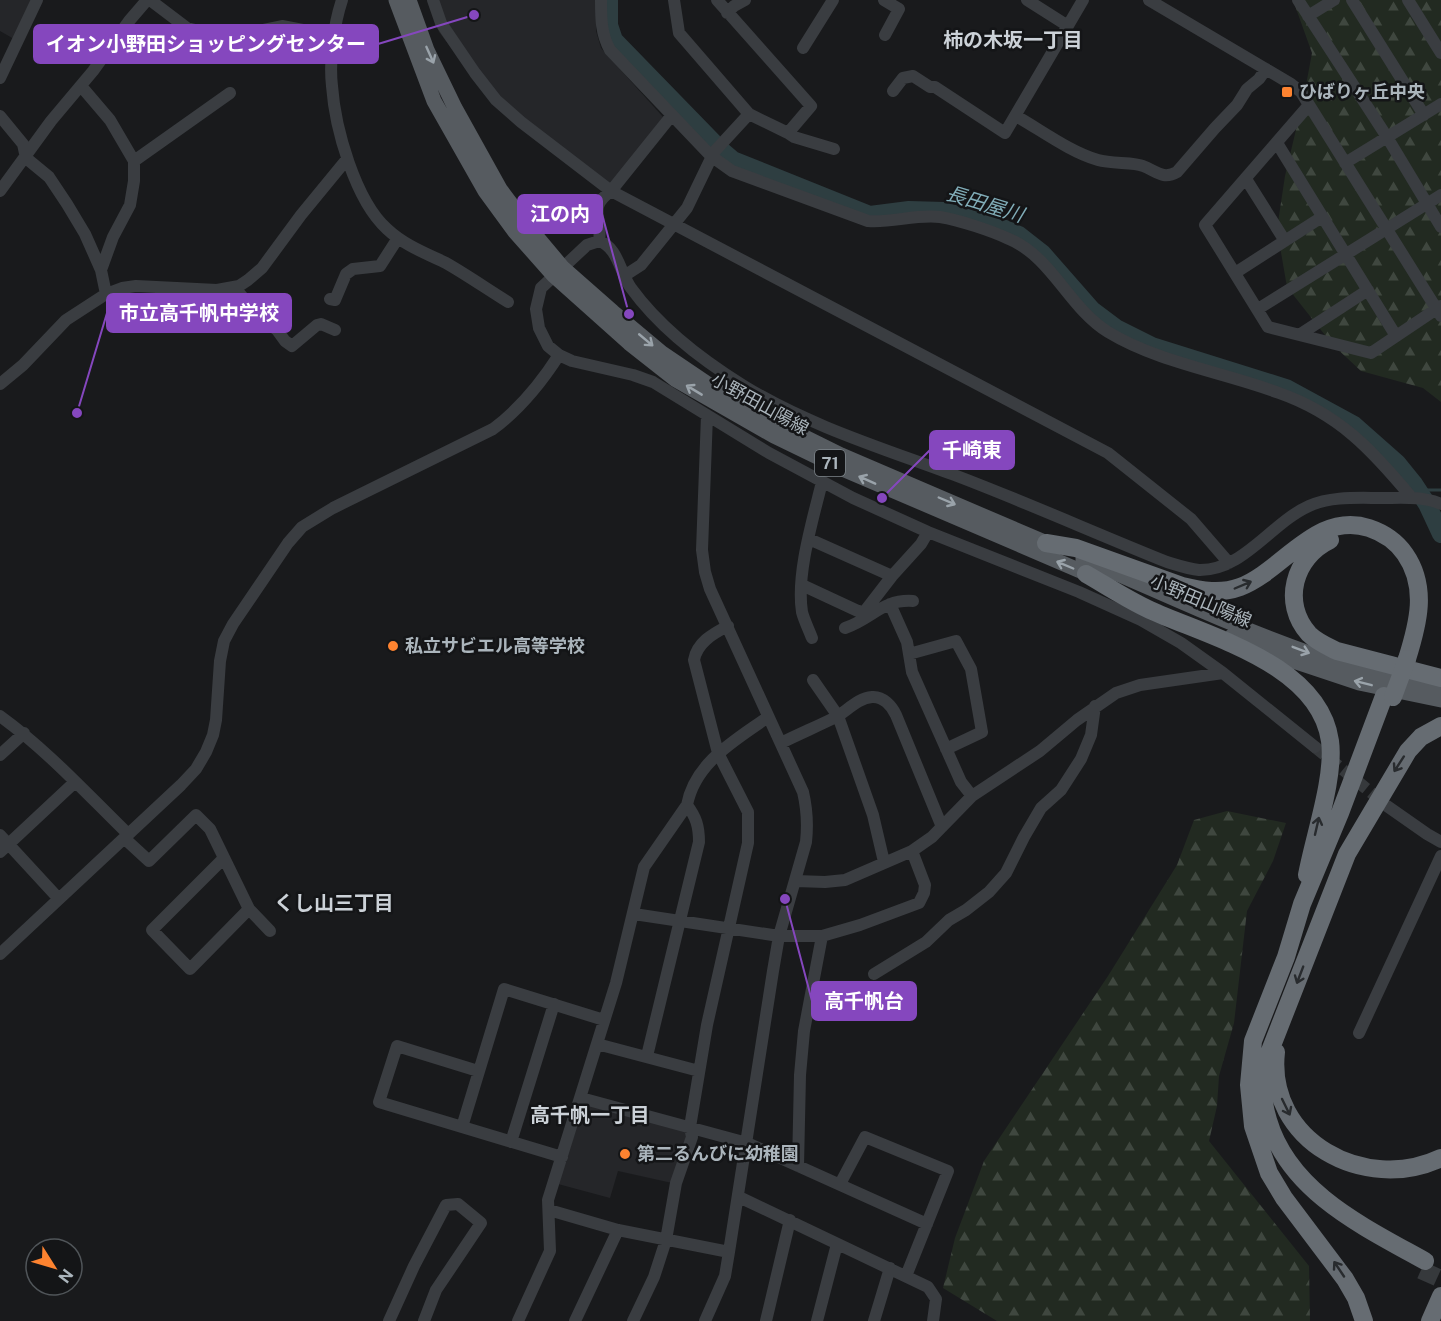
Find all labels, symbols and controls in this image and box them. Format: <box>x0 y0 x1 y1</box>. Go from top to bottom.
callout: イオン小野田ショッピングセンター <box>34 25 378 63</box>
district label: 柿の木坂一丁目 <box>943 28 1083 52</box>
text: イオン小野田ショッピングセンター <box>46 32 366 56</box>
one-way arrow <box>425 45 436 63</box>
place label: ひばりヶ丘中央 <box>1299 81 1425 102</box>
marker: ひばりヶ丘中央 <box>1280 85 1294 99</box>
water label: 長田屋川 <box>943 181 1029 228</box>
callout: 江の内 <box>518 195 602 233</box>
text: 江の内 <box>530 202 590 226</box>
callout: 市立高千帆中学校 <box>107 294 291 332</box>
text: 市立高千帆中学校 <box>119 301 279 325</box>
one-way arrow <box>638 333 653 347</box>
street label: 小野田山陽線 <box>708 368 813 439</box>
one-way arrow <box>686 384 703 396</box>
callout: 千崎東 <box>930 431 1014 469</box>
text: 千崎東 <box>942 438 1002 462</box>
road number: 71 <box>815 450 845 476</box>
one-way arrow <box>858 473 876 485</box>
one-way arrow <box>937 496 955 507</box>
one-way arrow <box>1057 559 1075 570</box>
street label: 小野田山陽線 <box>1147 570 1255 631</box>
one-way arrow <box>1233 579 1252 590</box>
place label: 私立サビエル高等学校 <box>405 635 585 656</box>
marker: 私立サビエル高等学校 <box>386 639 400 653</box>
one-way arrow <box>1291 645 1309 656</box>
one-way arrow <box>1354 677 1373 689</box>
one-way arrow <box>1392 755 1404 772</box>
one-way arrow <box>1312 816 1324 835</box>
district label: くし山三丁目 <box>274 891 394 915</box>
one-way arrow <box>1294 965 1305 984</box>
callout: 高千帆台 <box>812 982 916 1020</box>
text: 高千帆台 <box>824 989 904 1013</box>
one-way arrow <box>1280 1097 1292 1115</box>
district label: 高千帆一丁目 <box>530 1103 650 1127</box>
place label: 第二るんびに幼稚園 <box>637 1143 799 1164</box>
marker: 第二るんびに幼稚園 <box>618 1147 632 1161</box>
north arrow <box>24 1237 84 1297</box>
one-way arrow <box>1333 1261 1345 1277</box>
text: N <box>54 1265 77 1286</box>

